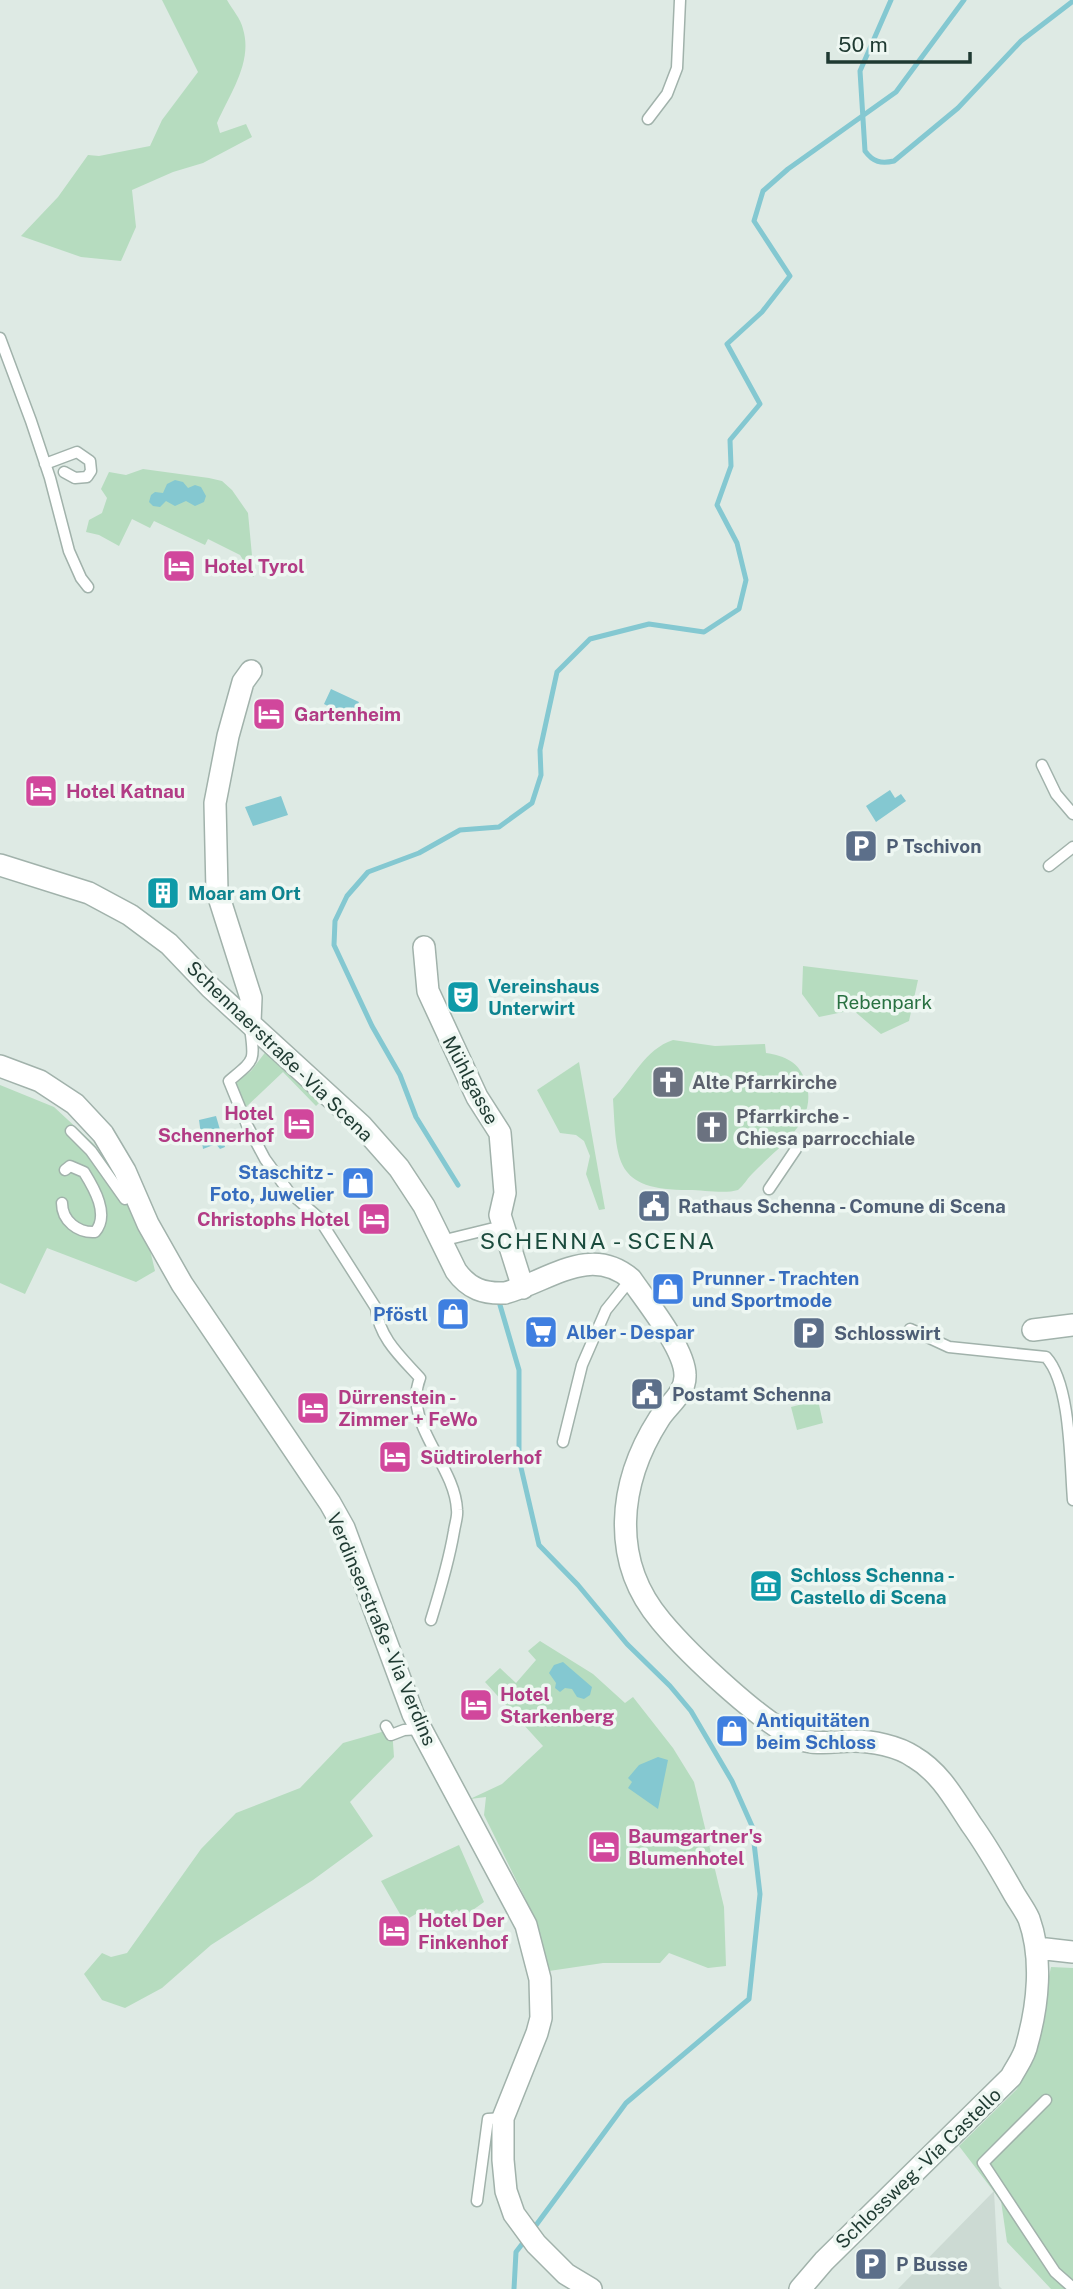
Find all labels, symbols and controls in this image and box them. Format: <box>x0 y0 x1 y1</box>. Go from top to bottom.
scale bar <box>828 21 970 65</box>
text: 50 m <box>838 32 888 57</box>
hotel icon: Hotel Tyrol <box>160 547 198 585</box>
place label: Hotel Tyrol <box>204 555 304 577</box>
hotel icon: Gartenheim <box>250 695 288 733</box>
place label: Gartenheim <box>294 703 401 725</box>
hotel icon: Hotel Katnau <box>22 772 60 810</box>
place label: Hotel Katnau <box>66 780 185 802</box>
parking icon: P Tschivon <box>842 827 880 865</box>
place label: P Tschivon <box>886 835 981 857</box>
building icon: Moar am Ort <box>144 874 182 912</box>
place label: Moar am Ort <box>188 882 301 904</box>
street label: Schennaerstraße - Via Scena <box>182 956 378 1146</box>
place label: Vereinshaus Unterwirt <box>488 975 600 1019</box>
theatre icon: Vereinshaus Unterwirt <box>444 978 482 1016</box>
park label: Rebenpark <box>836 991 932 1013</box>
street label: Mühlgasse <box>439 1032 503 1128</box>
church icon: Alte Pfarrkirche <box>649 1063 687 1101</box>
place label: Alte Pfarrkirche <box>692 1071 837 1093</box>
place label: Hotel Schennerhof <box>158 1102 274 1146</box>
hotel icon: Hotel Schennerhof <box>280 1105 318 1143</box>
place label: Pfarrkirche - Chiesa parrocchiale <box>736 1105 915 1149</box>
church icon: Pfarrkirche - Chiesa parrocchiale <box>693 1108 731 1146</box>
place label: Staschitz - Foto, Juwelier <box>209 1161 334 1205</box>
shop icon: Staschitz - Foto, Juwelier <box>339 1164 377 1202</box>
public building icon: Rathaus Schenna - Comune di Scena <box>635 1187 673 1225</box>
place label: Rathaus Schenna - Comune di Scena <box>678 1195 1006 1217</box>
hotel icon: Christophs Hotel <box>355 1200 393 1238</box>
place label: Christophs Hotel <box>197 1208 350 1230</box>
district label: SCHENNA - SCENA <box>480 1227 716 1254</box>
place label: Prunner - Trachten und Sportmode <box>692 1267 859 1311</box>
shop icon: Prunner - Trachten und Sportmode <box>649 1270 687 1308</box>
shop icon: Pföstl <box>434 1295 472 1333</box>
place label: Pföstl <box>373 1303 428 1325</box>
supermarket icon: Alber - Despar <box>522 1313 560 1351</box>
parking icon: Schlosswirt <box>790 1314 828 1352</box>
place label: Alber - Despar <box>566 1321 695 1343</box>
place label: Schlosswirt <box>834 1322 941 1344</box>
public building icon: Postamt Schenna <box>628 1375 666 1413</box>
place label: Postamt Schenna <box>672 1383 831 1405</box>
place label: Dürrenstein - Zimmer + FeWo <box>338 1386 478 1430</box>
hotel icon: Dürrenstein - Zimmer + FeWo <box>294 1389 332 1427</box>
hotel icon: Südtirolerhof <box>376 1438 414 1476</box>
place label: Südtirolerhof <box>420 1446 542 1468</box>
street label: Verdinserstraße - Via Verdins <box>323 1509 441 1749</box>
place label: Schloss Schenna - Castello di Scena <box>790 1564 955 1608</box>
museum icon: Schloss Schenna - Castello di Scena <box>747 1567 785 1605</box>
place label: Hotel Starkenberg <box>500 1683 614 1727</box>
hotel icon: Hotel Starkenberg <box>457 1686 495 1724</box>
place label: Antiquitäten beim Schloss <box>756 1709 876 1753</box>
shop icon: Antiquitäten beim Schloss <box>713 1712 751 1750</box>
place label: Baumgartner's Blumenhotel <box>628 1825 762 1869</box>
hotel icon: Baumgartner's Blumenhotel <box>585 1828 623 1866</box>
place label: Hotel Der Finkenhof <box>418 1909 509 1953</box>
hotel icon: Hotel Der Finkenhof <box>375 1912 413 1950</box>
street label: Schlossweg - Via Castello <box>831 2083 1005 2253</box>
parking icon: P Busse <box>852 2245 890 2283</box>
place label: P Busse <box>896 2253 968 2275</box>

